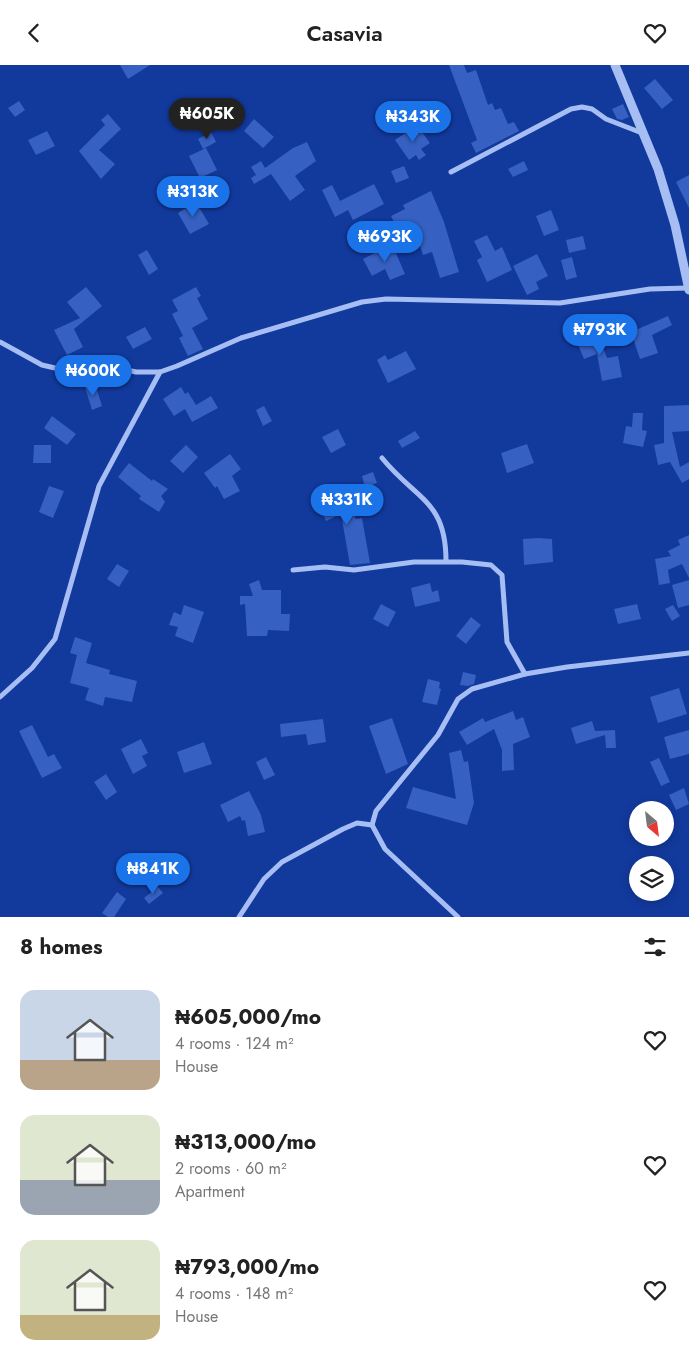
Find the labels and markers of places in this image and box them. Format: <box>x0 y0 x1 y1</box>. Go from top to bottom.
pin: ₦605K <box>172 97 242 140</box>
pin: ₦343K <box>378 101 448 143</box>
pin: ₦313K <box>158 175 228 218</box>
pin: ₦693K <box>350 221 420 263</box>
pin: ₦793K <box>565 313 635 356</box>
pin: ₦600K <box>58 355 128 397</box>
pin: ₦331K <box>312 483 382 526</box>
pin: ₦841K <box>118 853 188 895</box>

